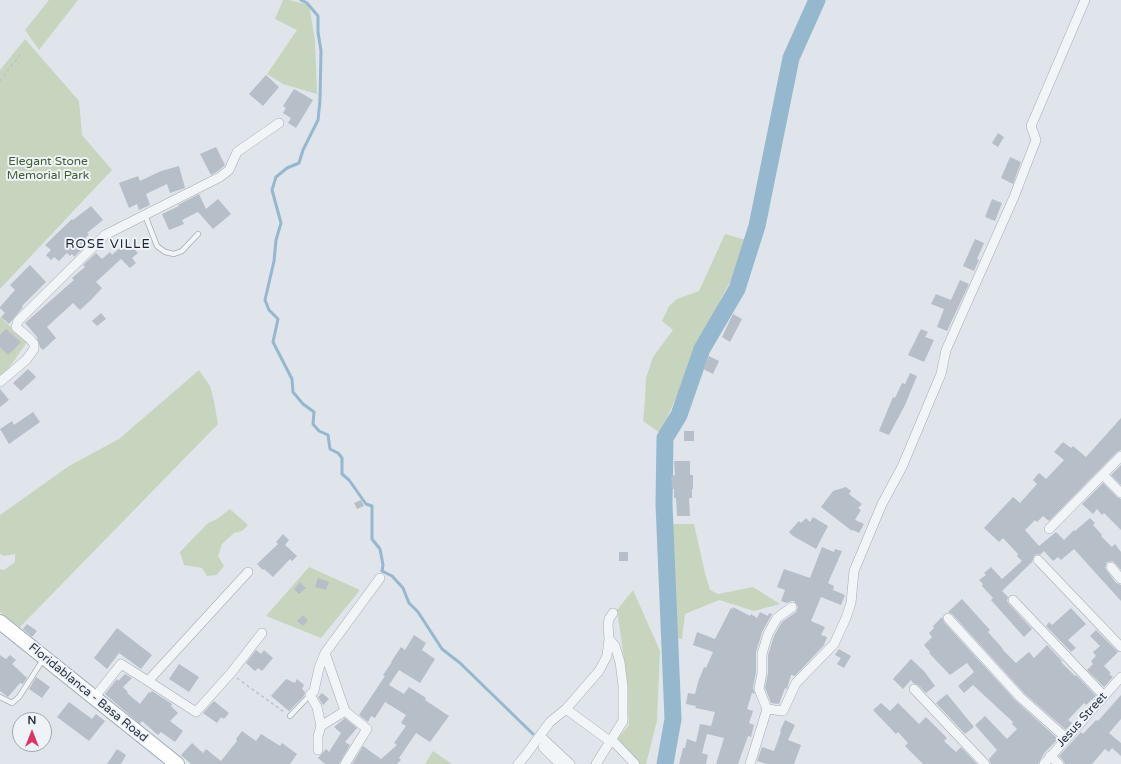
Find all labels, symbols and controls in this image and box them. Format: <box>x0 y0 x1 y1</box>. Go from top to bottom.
park label: Elegant Stone Memorial Park <box>7 155 89 183</box>
district label: ROSE VILLE <box>65 237 151 253</box>
street label: Floridablanca - Basa Road <box>26 640 150 746</box>
street label: Jesus Street <box>1054 690 1110 750</box>
north arrow <box>12 712 52 752</box>
text: N <box>28 714 36 727</box>

